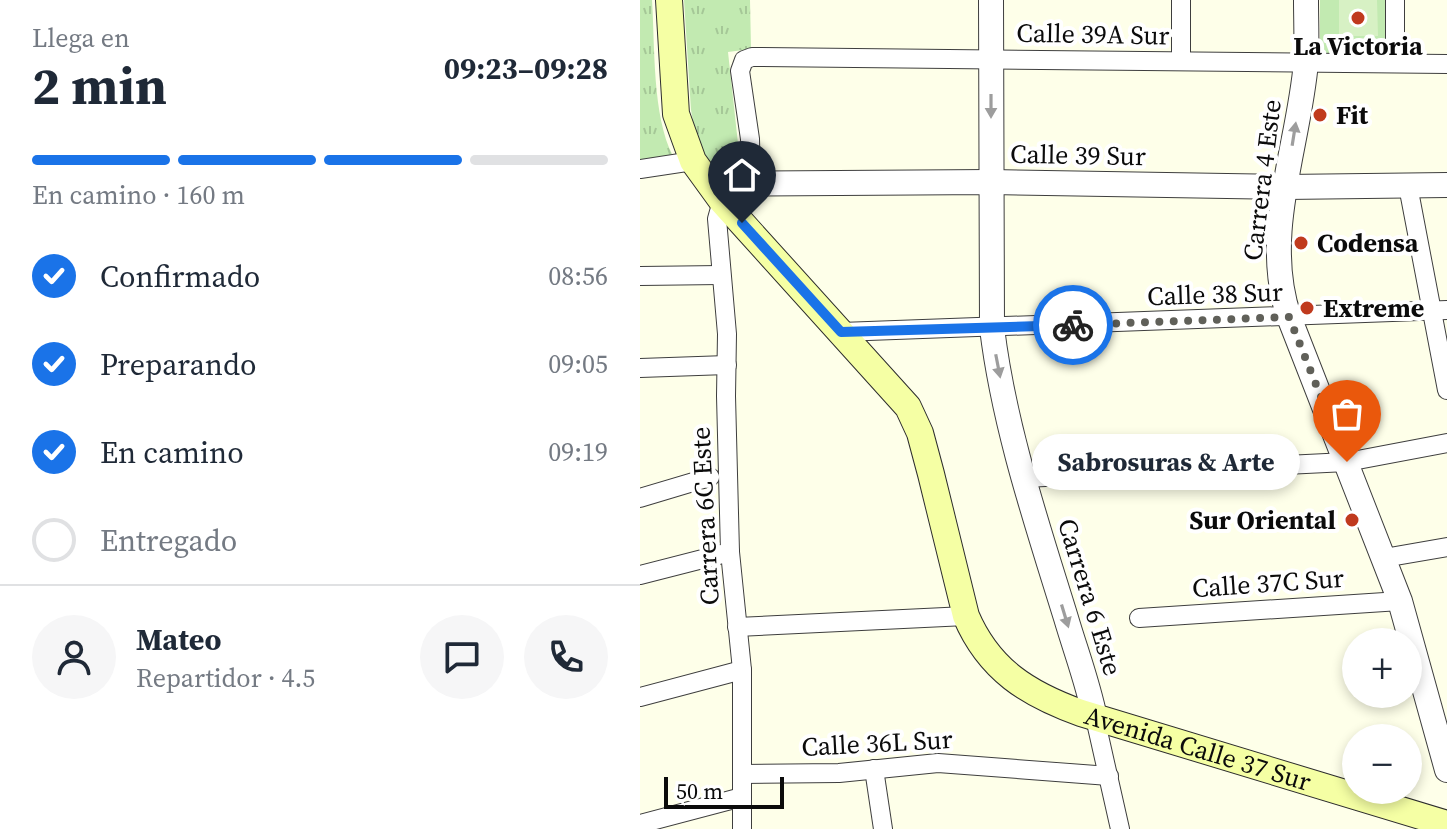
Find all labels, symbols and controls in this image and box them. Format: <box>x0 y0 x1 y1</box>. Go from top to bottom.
marker: La Victoria <box>1349 9 1367 27</box>
street label: Calle 39A Sur <box>1016 15 1170 53</box>
text: Llega en <box>32 20 130 56</box>
place label: La Victoria <box>1293 28 1423 64</box>
text: 09:23–09:28 <box>444 48 608 89</box>
text: 2 min <box>32 50 167 121</box>
one-way arrow <box>985 94 997 119</box>
street label: Carrera 4 Este <box>1234 97 1290 263</box>
place label: Fit <box>1336 97 1369 133</box>
marker: Fit <box>1311 106 1329 124</box>
one-way arrow <box>1288 121 1301 146</box>
street label: Calle 39 Sur <box>1010 136 1146 174</box>
pin <box>708 141 776 223</box>
icon: home <box>720 153 764 197</box>
text: En camino · 160 m <box>32 177 245 213</box>
place label: Codensa <box>1317 225 1419 261</box>
marker: Codensa <box>1292 234 1310 252</box>
icon: check <box>32 254 76 298</box>
text: Confirmado <box>100 256 260 297</box>
text: 08:56 <box>548 258 608 294</box>
street label: Calle 38 Sur <box>1147 274 1283 314</box>
courier <box>1033 285 1113 365</box>
place label: Extreme <box>1323 290 1424 326</box>
marker: Extreme <box>1298 299 1316 317</box>
icon: bike <box>1051 303 1095 347</box>
icon: check <box>32 342 76 386</box>
text: Preparando <box>100 344 257 385</box>
text: 09:05 <box>548 346 608 382</box>
one-way arrow <box>992 353 1004 378</box>
pin <box>1313 380 1381 462</box>
icon: bag <box>1325 392 1369 436</box>
street label: Carrera 6C Este <box>682 426 728 606</box>
icon: check <box>32 430 76 474</box>
text: En camino <box>100 432 244 473</box>
text: 09:19 <box>548 434 608 470</box>
callout: Sabrosuras & Arte <box>1031 434 1299 490</box>
text: Sabrosuras & Arte <box>1057 444 1275 480</box>
place label: Sur Oriental <box>1189 502 1336 538</box>
marker: Sur Oriental <box>1343 511 1361 529</box>
street label: Carrera 6 Este <box>1049 514 1131 680</box>
text: Entregado <box>100 520 237 561</box>
street label: Calle 37C Sur <box>1191 560 1345 606</box>
one-way arrow <box>1060 605 1072 629</box>
button: person <box>32 615 116 699</box>
button: chat <box>420 615 504 699</box>
button: phone <box>524 615 608 699</box>
text: Mateo <box>136 619 221 660</box>
map controls <box>1342 628 1422 804</box>
button: + <box>1342 628 1422 708</box>
text: Repartidor · 4.5 <box>136 660 315 696</box>
street label: Avenida Calle 37 Sur <box>1080 697 1315 800</box>
street label: Calle 36L Sur <box>801 721 953 765</box>
button: − <box>1342 724 1422 804</box>
scale bar <box>664 773 784 809</box>
text: 50 m <box>676 776 723 806</box>

